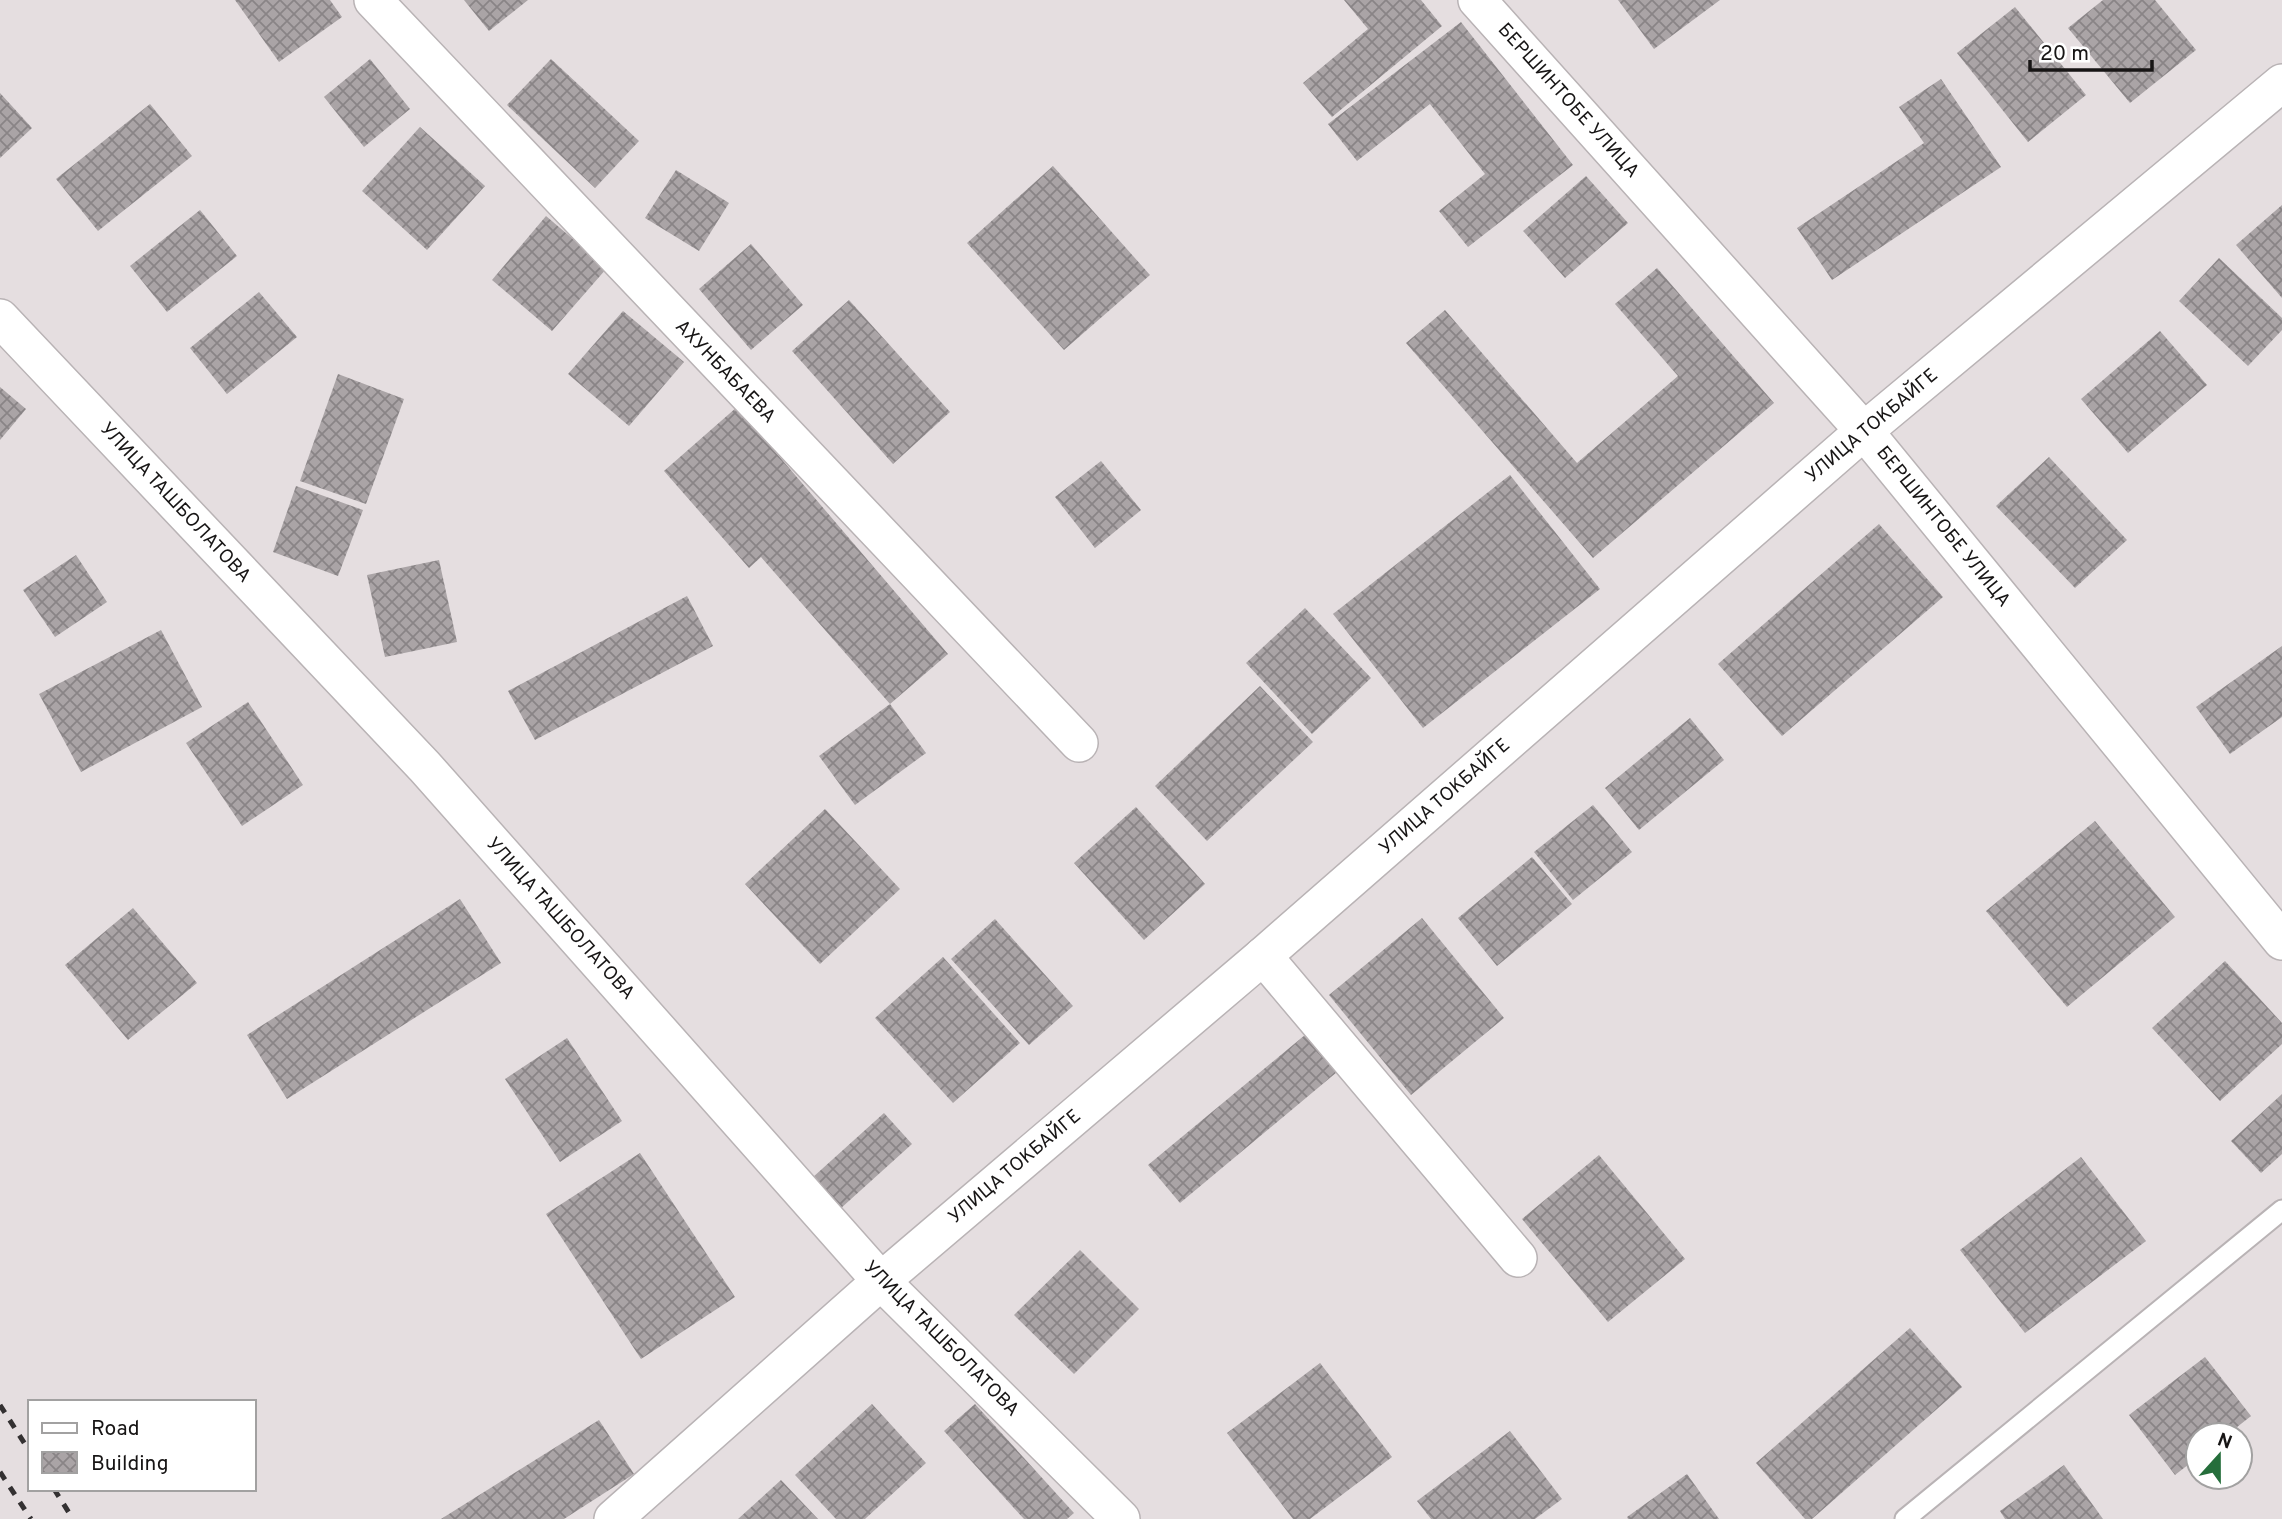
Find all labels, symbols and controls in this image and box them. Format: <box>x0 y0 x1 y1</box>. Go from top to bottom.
street label: БЕРШИНТОБЕ УЛИЦА <box>1492 18 1644 184</box>
scale bar <box>2030 28 2152 72</box>
text: 20 m <box>2040 41 2089 68</box>
street label: АХУНБАБАЕВА <box>670 315 780 429</box>
street label: УЛИЦА ТОКБАЙГЕ <box>1800 363 1943 488</box>
street label: УЛИЦА ТАШБОЛАТОВА <box>94 418 256 588</box>
street label: БЕРШИНТОБЕ УЛИЦА <box>1871 442 2015 612</box>
street label: УЛИЦА ТОКБАЙГЕ <box>1374 733 1515 860</box>
street label: УЛИЦА ТАШБОЛАТОВА <box>481 833 639 1005</box>
street label: УЛИЦА ТОКБАЙГЕ <box>943 1104 1086 1229</box>
street label: УЛИЦА ТАШБОЛАТОВА <box>858 1256 1024 1422</box>
legend <box>28 1400 256 1491</box>
text: Road <box>91 1416 140 1443</box>
north arrow <box>2184 1421 2254 1491</box>
text: N <box>2214 1428 2235 1456</box>
text: Building <box>91 1451 169 1478</box>

